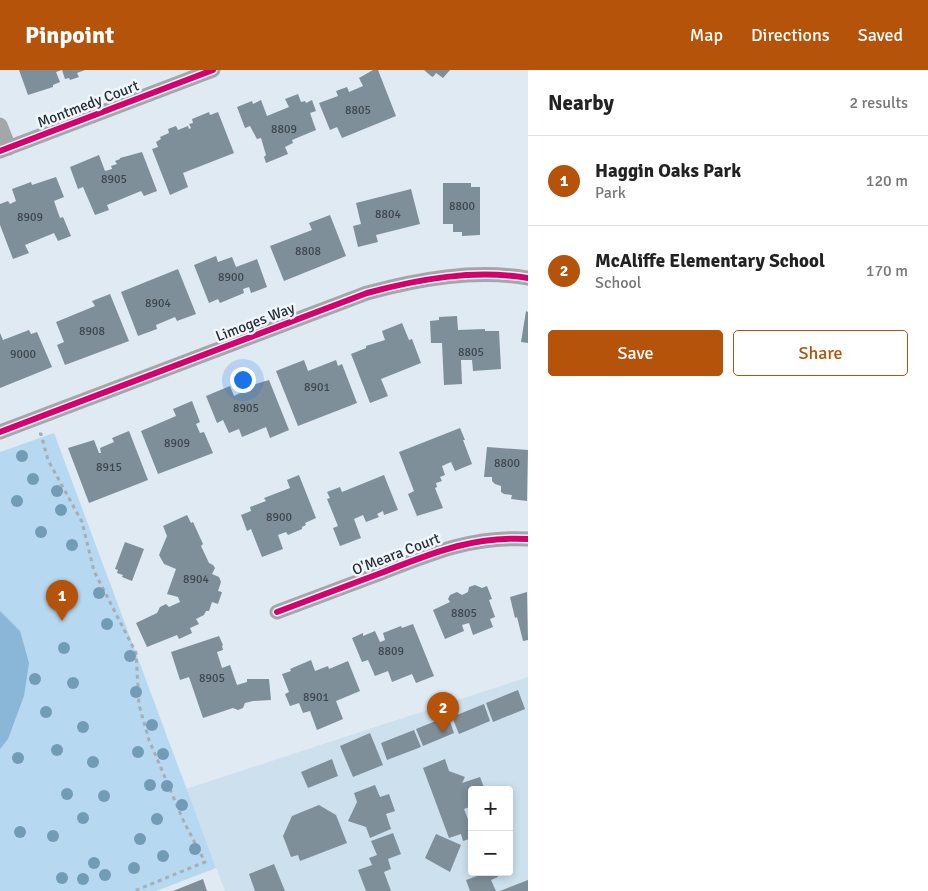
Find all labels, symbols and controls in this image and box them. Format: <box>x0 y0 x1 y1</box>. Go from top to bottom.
text: Pinpoint <box>25 20 114 50</box>
text: Map <box>690 24 723 46</box>
text: Directions <box>751 24 830 46</box>
text: Saved <box>858 24 903 46</box>
street label: Montmedy Court <box>35 76 141 132</box>
text: Nearby <box>548 90 614 116</box>
text: 2 results <box>849 93 908 113</box>
house number: 8805 <box>345 103 371 118</box>
house number: 8809 <box>271 122 297 137</box>
text: Haggin Oaks Park <box>595 159 741 183</box>
text: 1 <box>560 171 568 191</box>
text: 120 m <box>866 171 908 191</box>
house number: 8905 <box>101 172 127 187</box>
text: Park <box>595 183 626 203</box>
house number: 8800 <box>449 199 475 214</box>
house number: 8804 <box>375 207 401 222</box>
house number: 8909 <box>17 210 43 225</box>
house number: 8808 <box>295 244 321 259</box>
text: McAliffe Elementary School <box>595 249 825 273</box>
text: 2 <box>560 261 568 281</box>
text: 170 m <box>866 261 908 281</box>
house number: 8900 <box>218 270 244 285</box>
text: School <box>595 273 641 293</box>
house number: 8904 <box>145 296 171 311</box>
street label: Limoges Way <box>213 299 297 345</box>
house number: 8908 <box>79 324 105 339</box>
button: Save <box>548 330 723 376</box>
button: Share <box>733 330 908 376</box>
house number: 8805 <box>458 345 484 360</box>
house number: 9000 <box>10 347 36 362</box>
your location <box>230 367 256 393</box>
house number: 8901 <box>304 380 330 395</box>
house number: 8905 <box>233 401 259 416</box>
house number: 8909 <box>164 436 190 451</box>
house number: 8800 <box>494 456 520 471</box>
house number: 8915 <box>96 460 122 475</box>
house number: 8900 <box>266 510 292 525</box>
street label: O'Meara Court <box>350 529 442 579</box>
house number: 8904 <box>183 572 209 587</box>
pin: 1 <box>46 580 78 621</box>
house number: 8805 <box>451 606 477 621</box>
house number: 8809 <box>378 644 404 659</box>
house number: 8905 <box>199 671 225 686</box>
house number: 8901 <box>303 690 329 705</box>
pin: 2 <box>427 692 459 733</box>
map controls <box>468 786 513 876</box>
button: + <box>468 786 513 831</box>
button: − <box>468 831 513 876</box>

